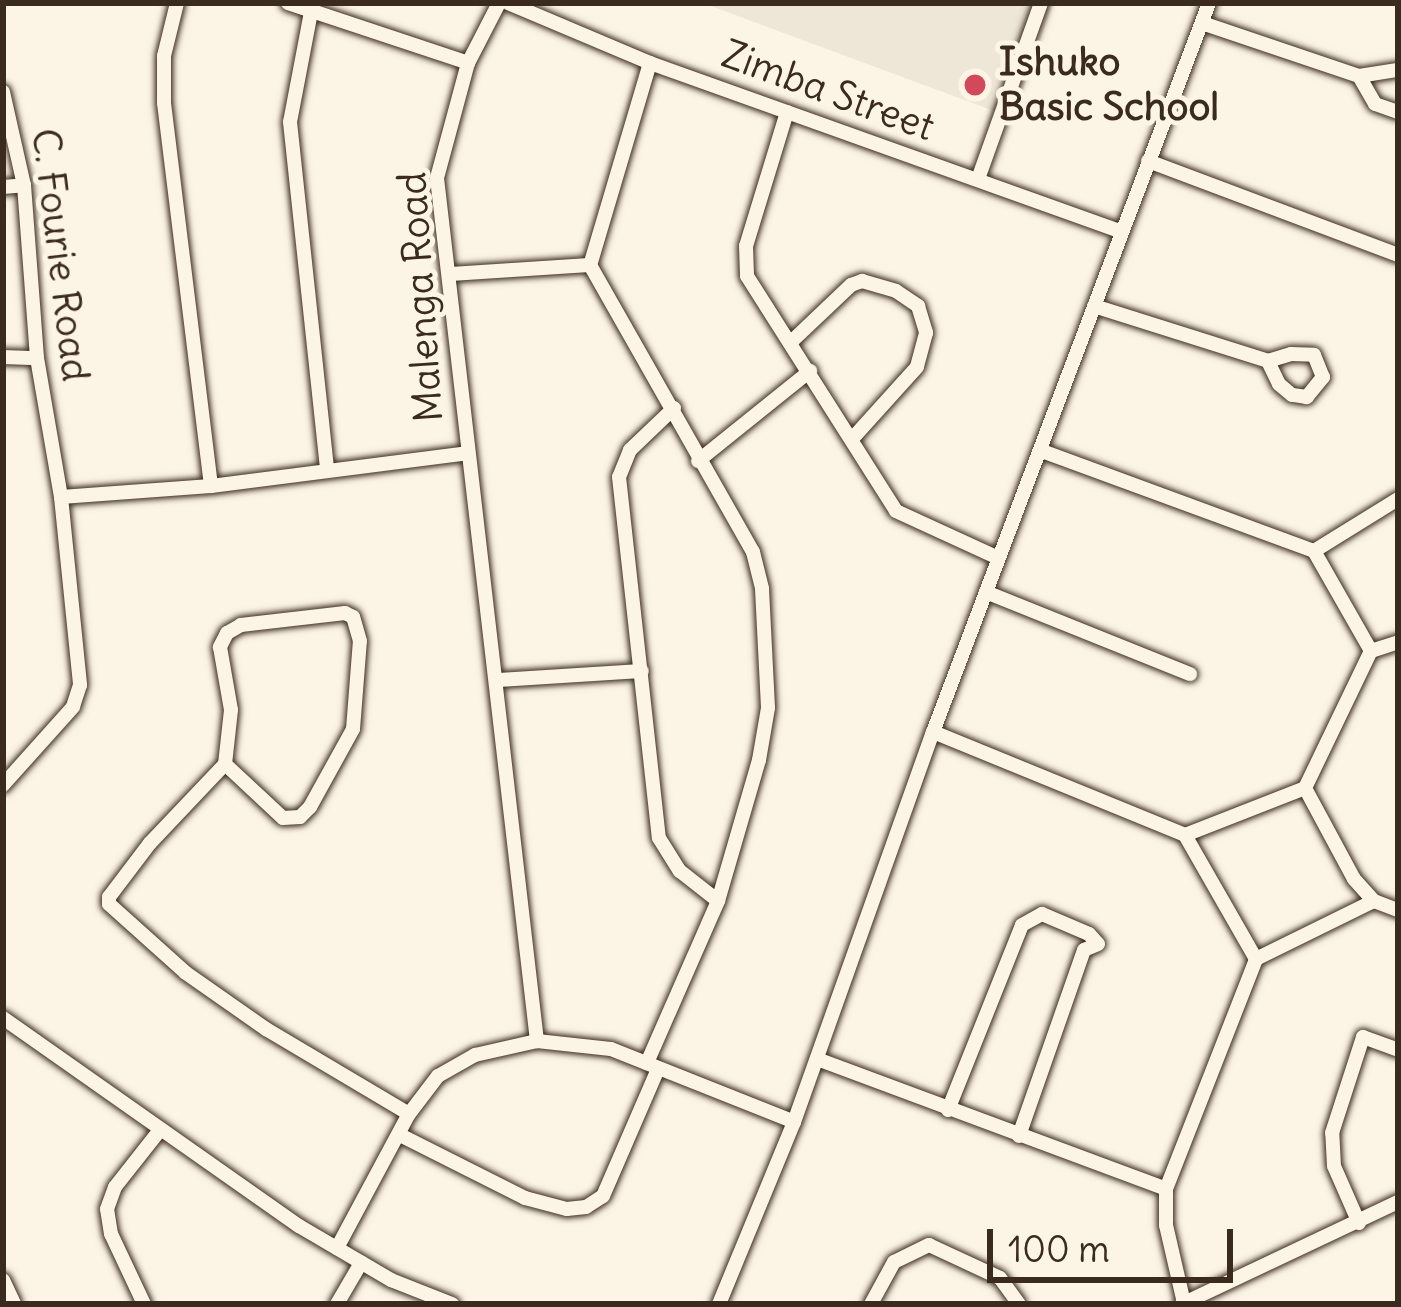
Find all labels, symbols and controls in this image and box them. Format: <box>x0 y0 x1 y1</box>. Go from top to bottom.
street label: Zimba Street <box>716 31 940 151</box>
place label: Ishuko Basic School <box>999 40 1219 131</box>
marker: Ishuko Basic School <box>962 72 988 98</box>
street label: C. Fourie Road <box>21 126 99 384</box>
street label: Malenga Road <box>389 170 453 424</box>
scale bar <box>993 1205 1239 1279</box>
text: 100 m <box>1008 1227 1110 1272</box>

